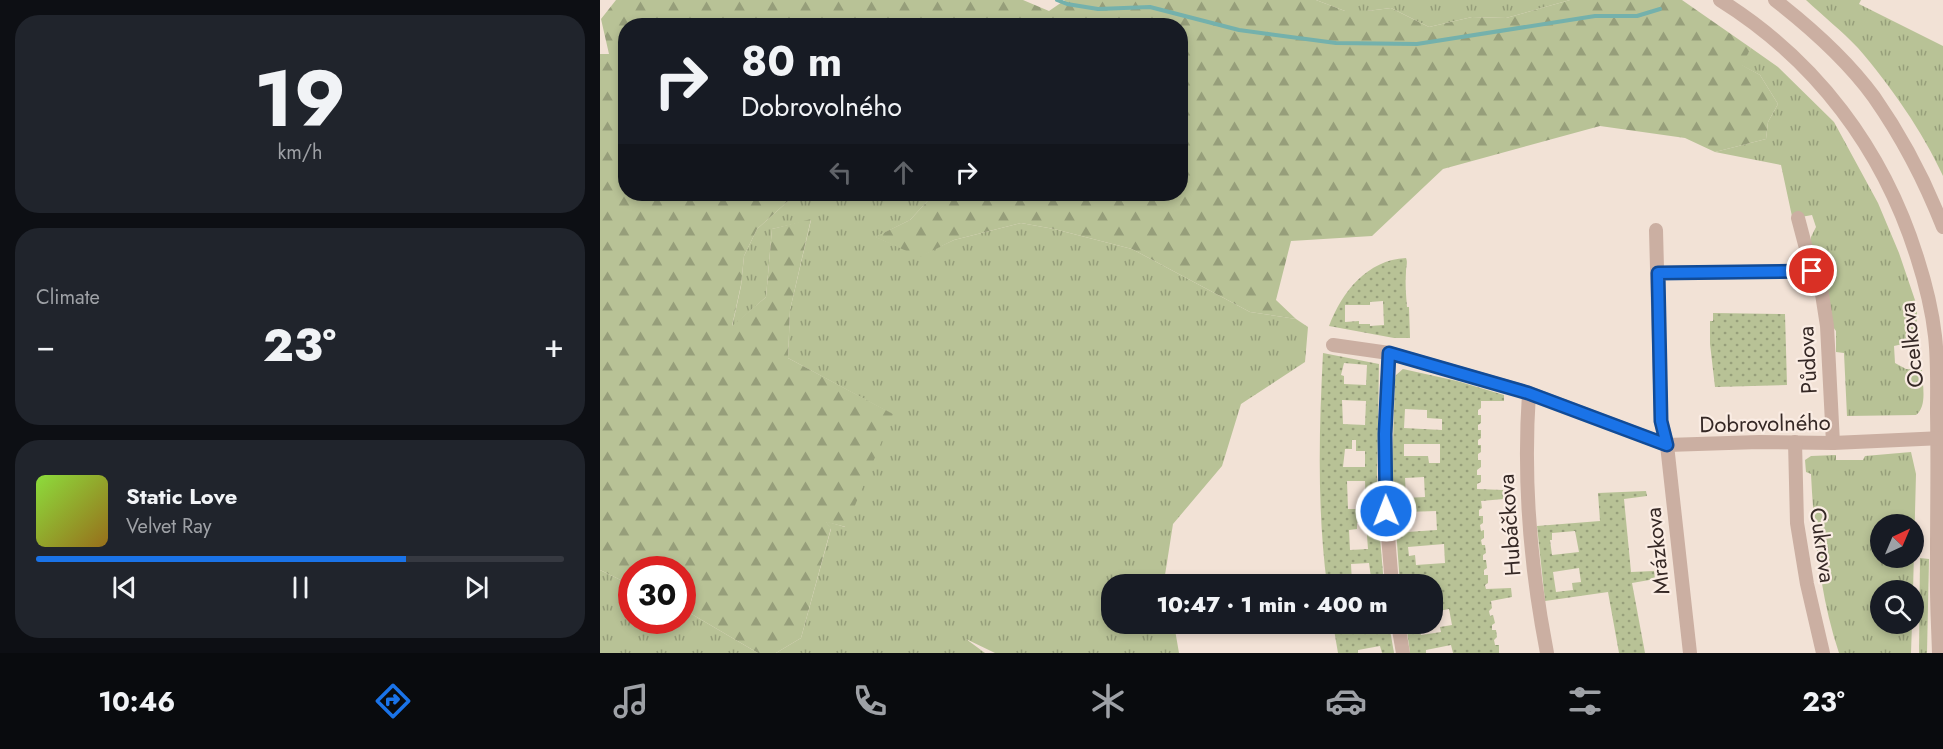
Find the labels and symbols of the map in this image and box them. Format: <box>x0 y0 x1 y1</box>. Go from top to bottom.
pin <box>1786 245 1837 296</box>
street label: Ocelkova <box>1891 301 1931 389</box>
street label: Půdova <box>1789 325 1825 395</box>
street label: Dobrovolného <box>1699 406 1831 440</box>
street label: Hubáčkova <box>1489 473 1529 577</box>
position arrow <box>1354 479 1418 543</box>
street label: Cukrova <box>1802 505 1844 585</box>
street label: Mrázkova <box>1637 506 1677 596</box>
north arrow <box>1870 514 1924 568</box>
speed limit sign: 30 <box>618 556 696 634</box>

